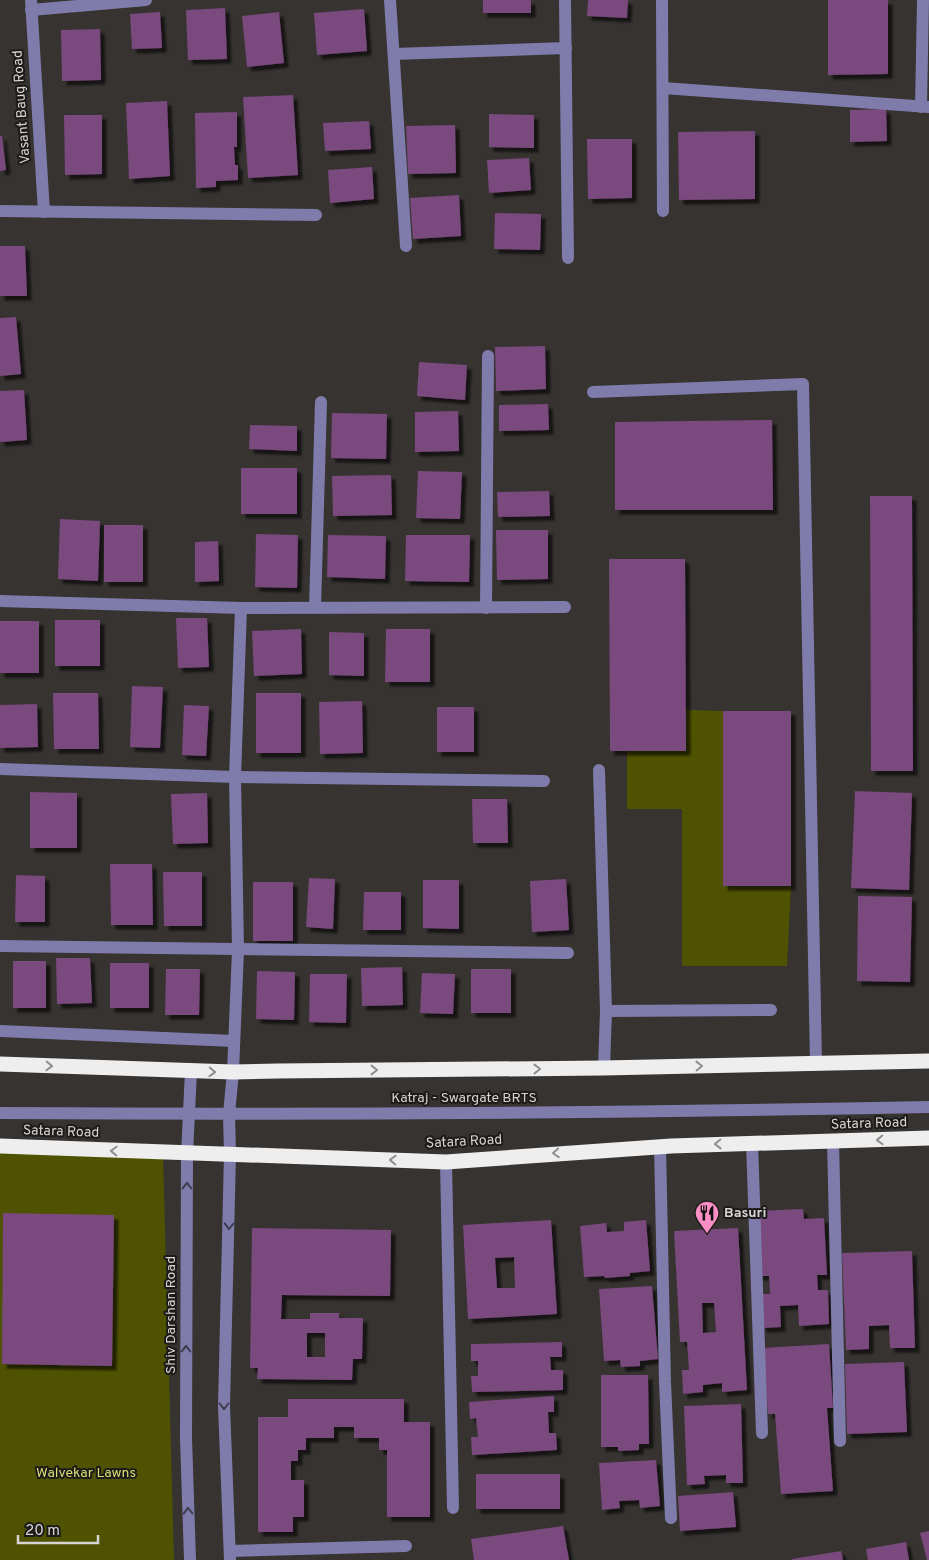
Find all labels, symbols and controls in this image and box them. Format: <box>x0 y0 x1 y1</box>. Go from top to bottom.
street label: Vasant Baug Road <box>10 50 34 164</box>
one-way arrow <box>45 1060 53 1071</box>
one-way arrow <box>695 1061 703 1072</box>
one-way arrow <box>533 1064 541 1074</box>
one-way arrow <box>370 1065 378 1075</box>
one-way arrow <box>208 1066 216 1077</box>
street label: Katraj - Swargate BRTS <box>391 1090 537 1107</box>
street label: Satara Road <box>830 1114 908 1134</box>
street label: Satara Road <box>22 1122 100 1142</box>
street label: Satara Road <box>425 1132 503 1152</box>
one-way arrow <box>876 1134 884 1145</box>
one-way arrow <box>714 1139 722 1150</box>
one-way arrow <box>110 1145 118 1156</box>
one-way arrow <box>551 1148 559 1159</box>
one-way arrow <box>389 1155 397 1165</box>
one-way arrow <box>182 1182 192 1190</box>
restaurant icon: Basuri <box>694 1200 720 1234</box>
place label: Basuri <box>724 1205 766 1222</box>
one-way arrow <box>223 1222 234 1230</box>
street label: Shiv Darshan Road <box>163 1256 180 1374</box>
one-way arrow <box>181 1345 191 1352</box>
one-way arrow <box>219 1402 229 1410</box>
park label: Walvekar Lawns <box>36 1465 136 1482</box>
one-way arrow <box>183 1507 194 1515</box>
scale bar <box>18 1512 98 1544</box>
text: 20 m <box>25 1522 60 1541</box>

